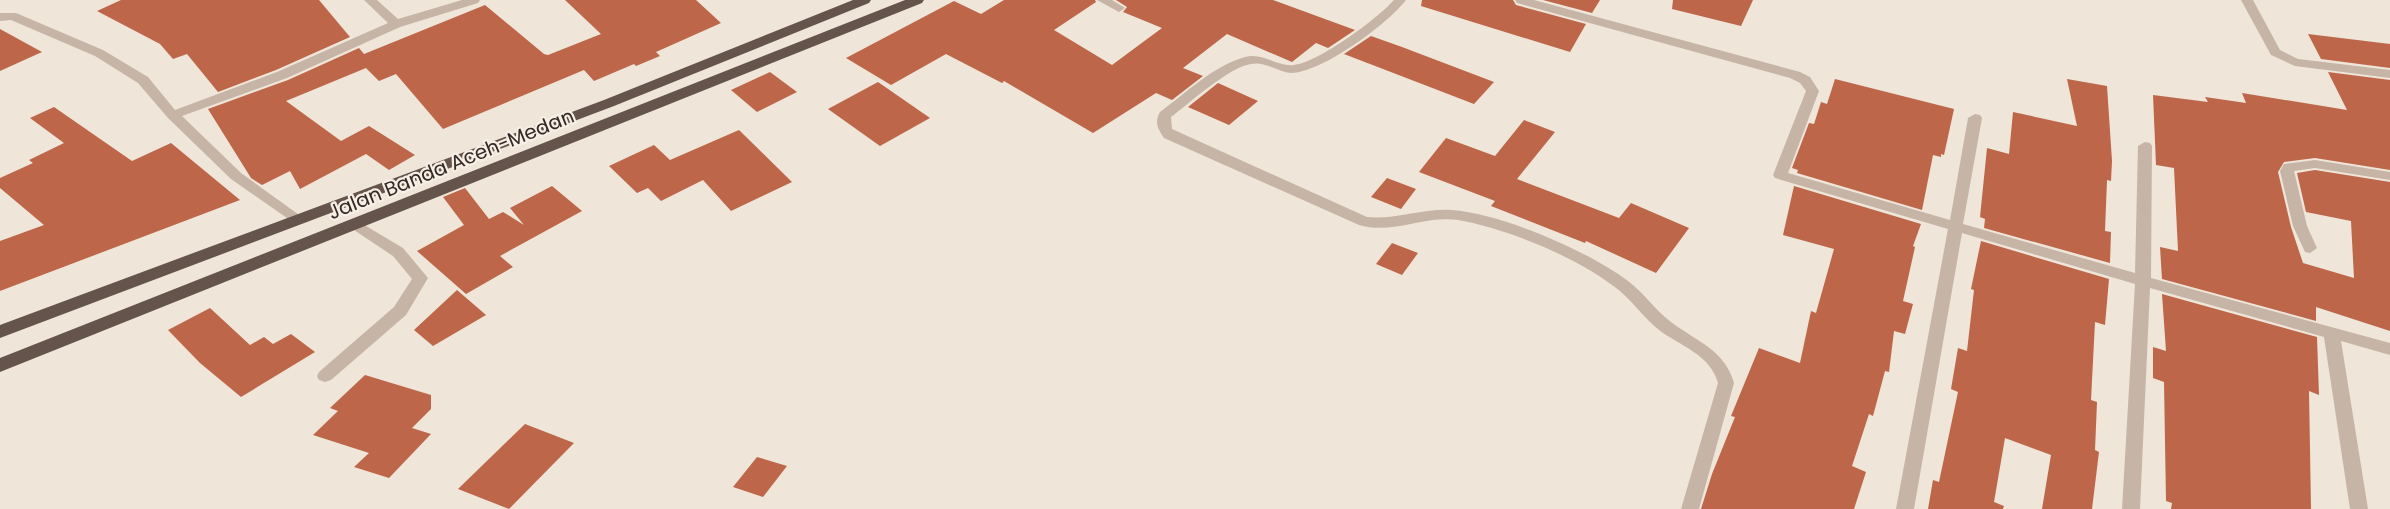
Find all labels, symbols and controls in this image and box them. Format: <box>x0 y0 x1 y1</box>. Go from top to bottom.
street label: Jalan Banda Aceh-Medan <box>324 102 578 226</box>

